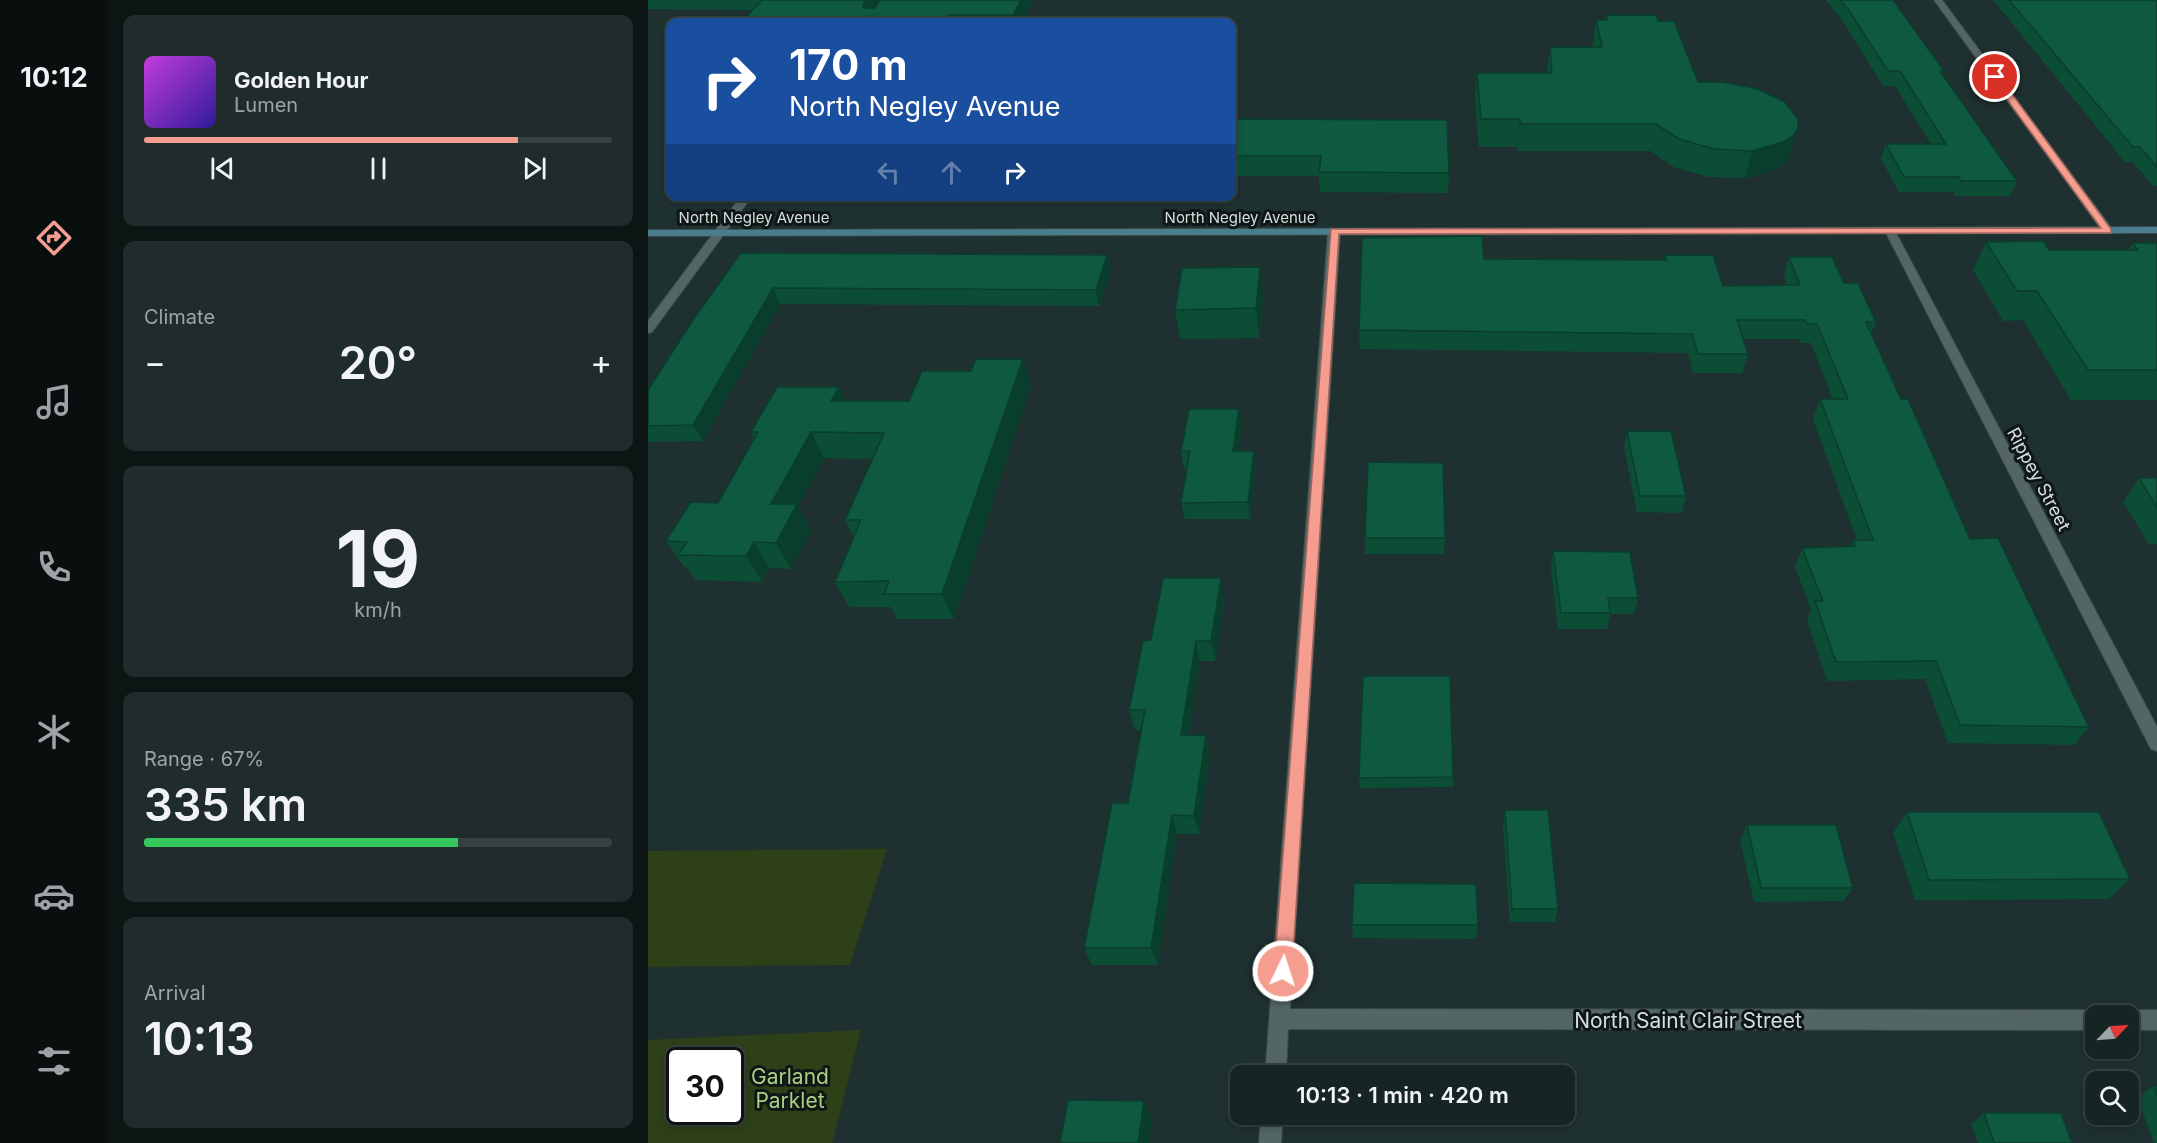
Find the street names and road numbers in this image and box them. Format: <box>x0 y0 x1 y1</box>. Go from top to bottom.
street label: North Negley Avenue <box>679 208 829 227</box>
street label: North Negley Avenue <box>1165 208 1315 227</box>
street label: Rippey Street <box>2003 424 2075 534</box>
street label: North Saint Clair Street <box>1574 1008 1802 1033</box>

